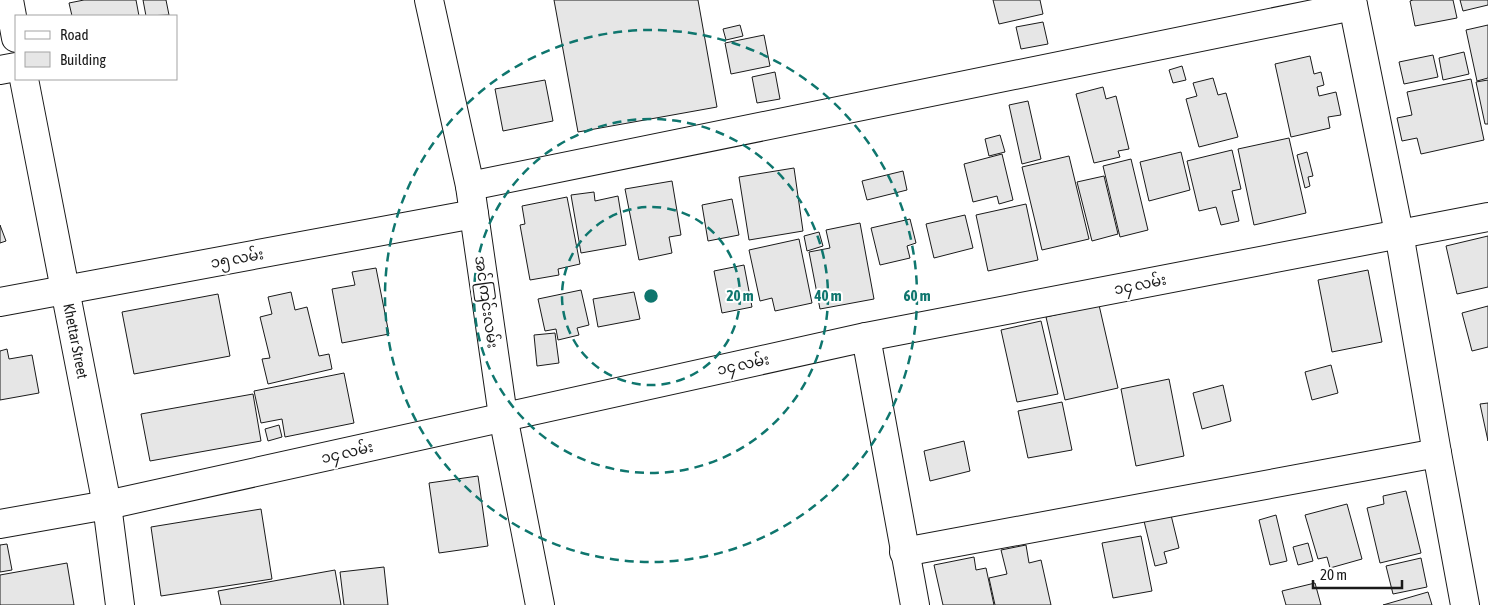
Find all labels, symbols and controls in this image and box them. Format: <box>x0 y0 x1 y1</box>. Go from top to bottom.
legend <box>15 15 178 80</box>
text: Road <box>60 26 89 43</box>
text: Building <box>60 51 106 68</box>
street label: ၁၅ လမ်း <box>209 244 266 275</box>
street label: အင်ကြင်းလမ်း <box>468 255 503 350</box>
street label: ၁၄ လမ်း <box>1112 270 1168 301</box>
centre of rings <box>642 287 660 305</box>
text: 20 m <box>727 287 754 304</box>
text: 40 m <box>814 287 842 304</box>
text: 60 m <box>904 287 931 304</box>
street label: Khettar Street <box>60 302 92 380</box>
street label: ၁၄ လမ်း <box>715 349 771 382</box>
street label: ၁၄ လမ်း <box>319 437 376 470</box>
scale bar <box>1313 558 1402 590</box>
text: 20 m <box>1320 566 1347 583</box>

